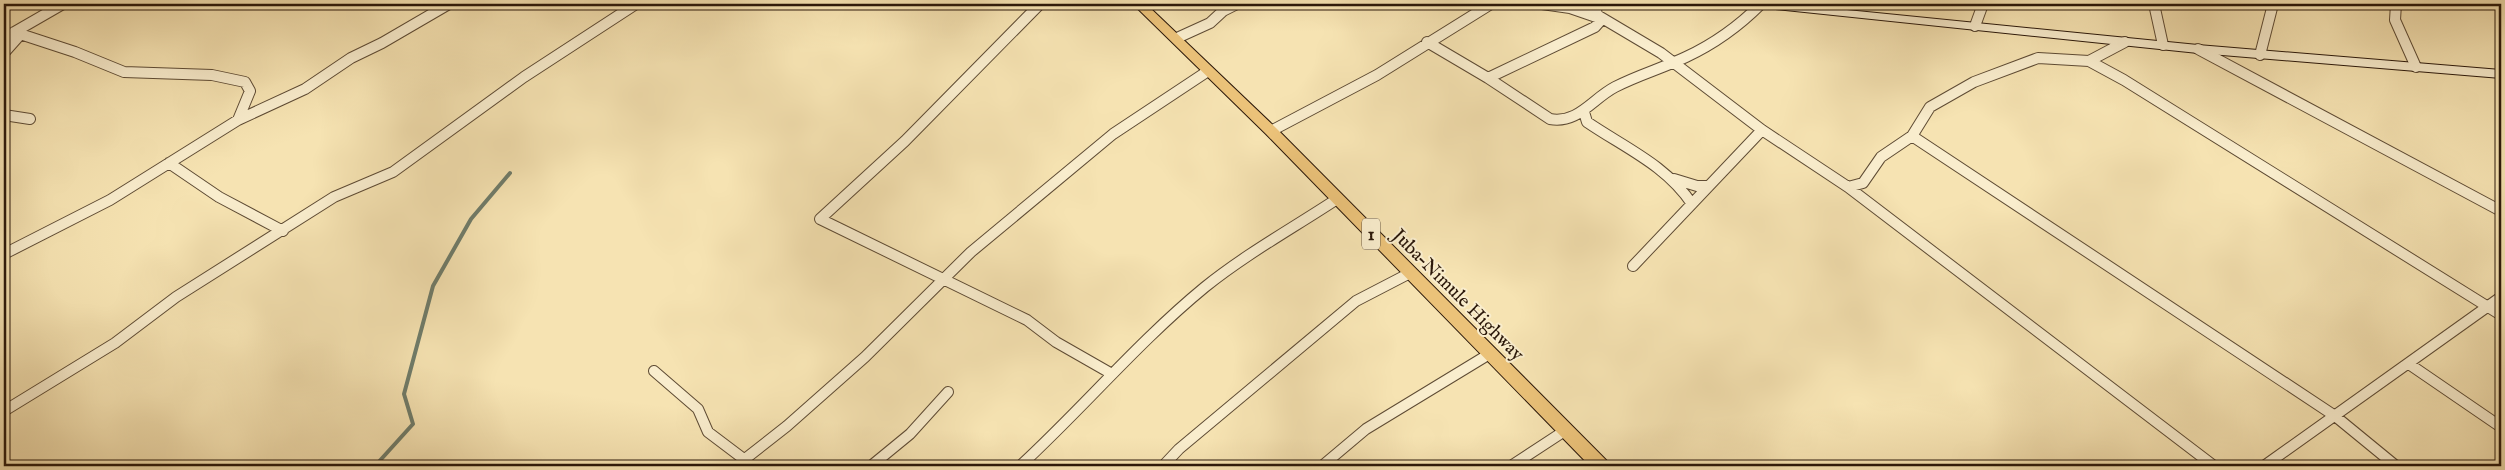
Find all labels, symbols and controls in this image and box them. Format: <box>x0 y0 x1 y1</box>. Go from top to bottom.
road number: 1 <box>1362 218 1380 250</box>
street label: Juba–Nimule Highway <box>1385 223 1529 367</box>

